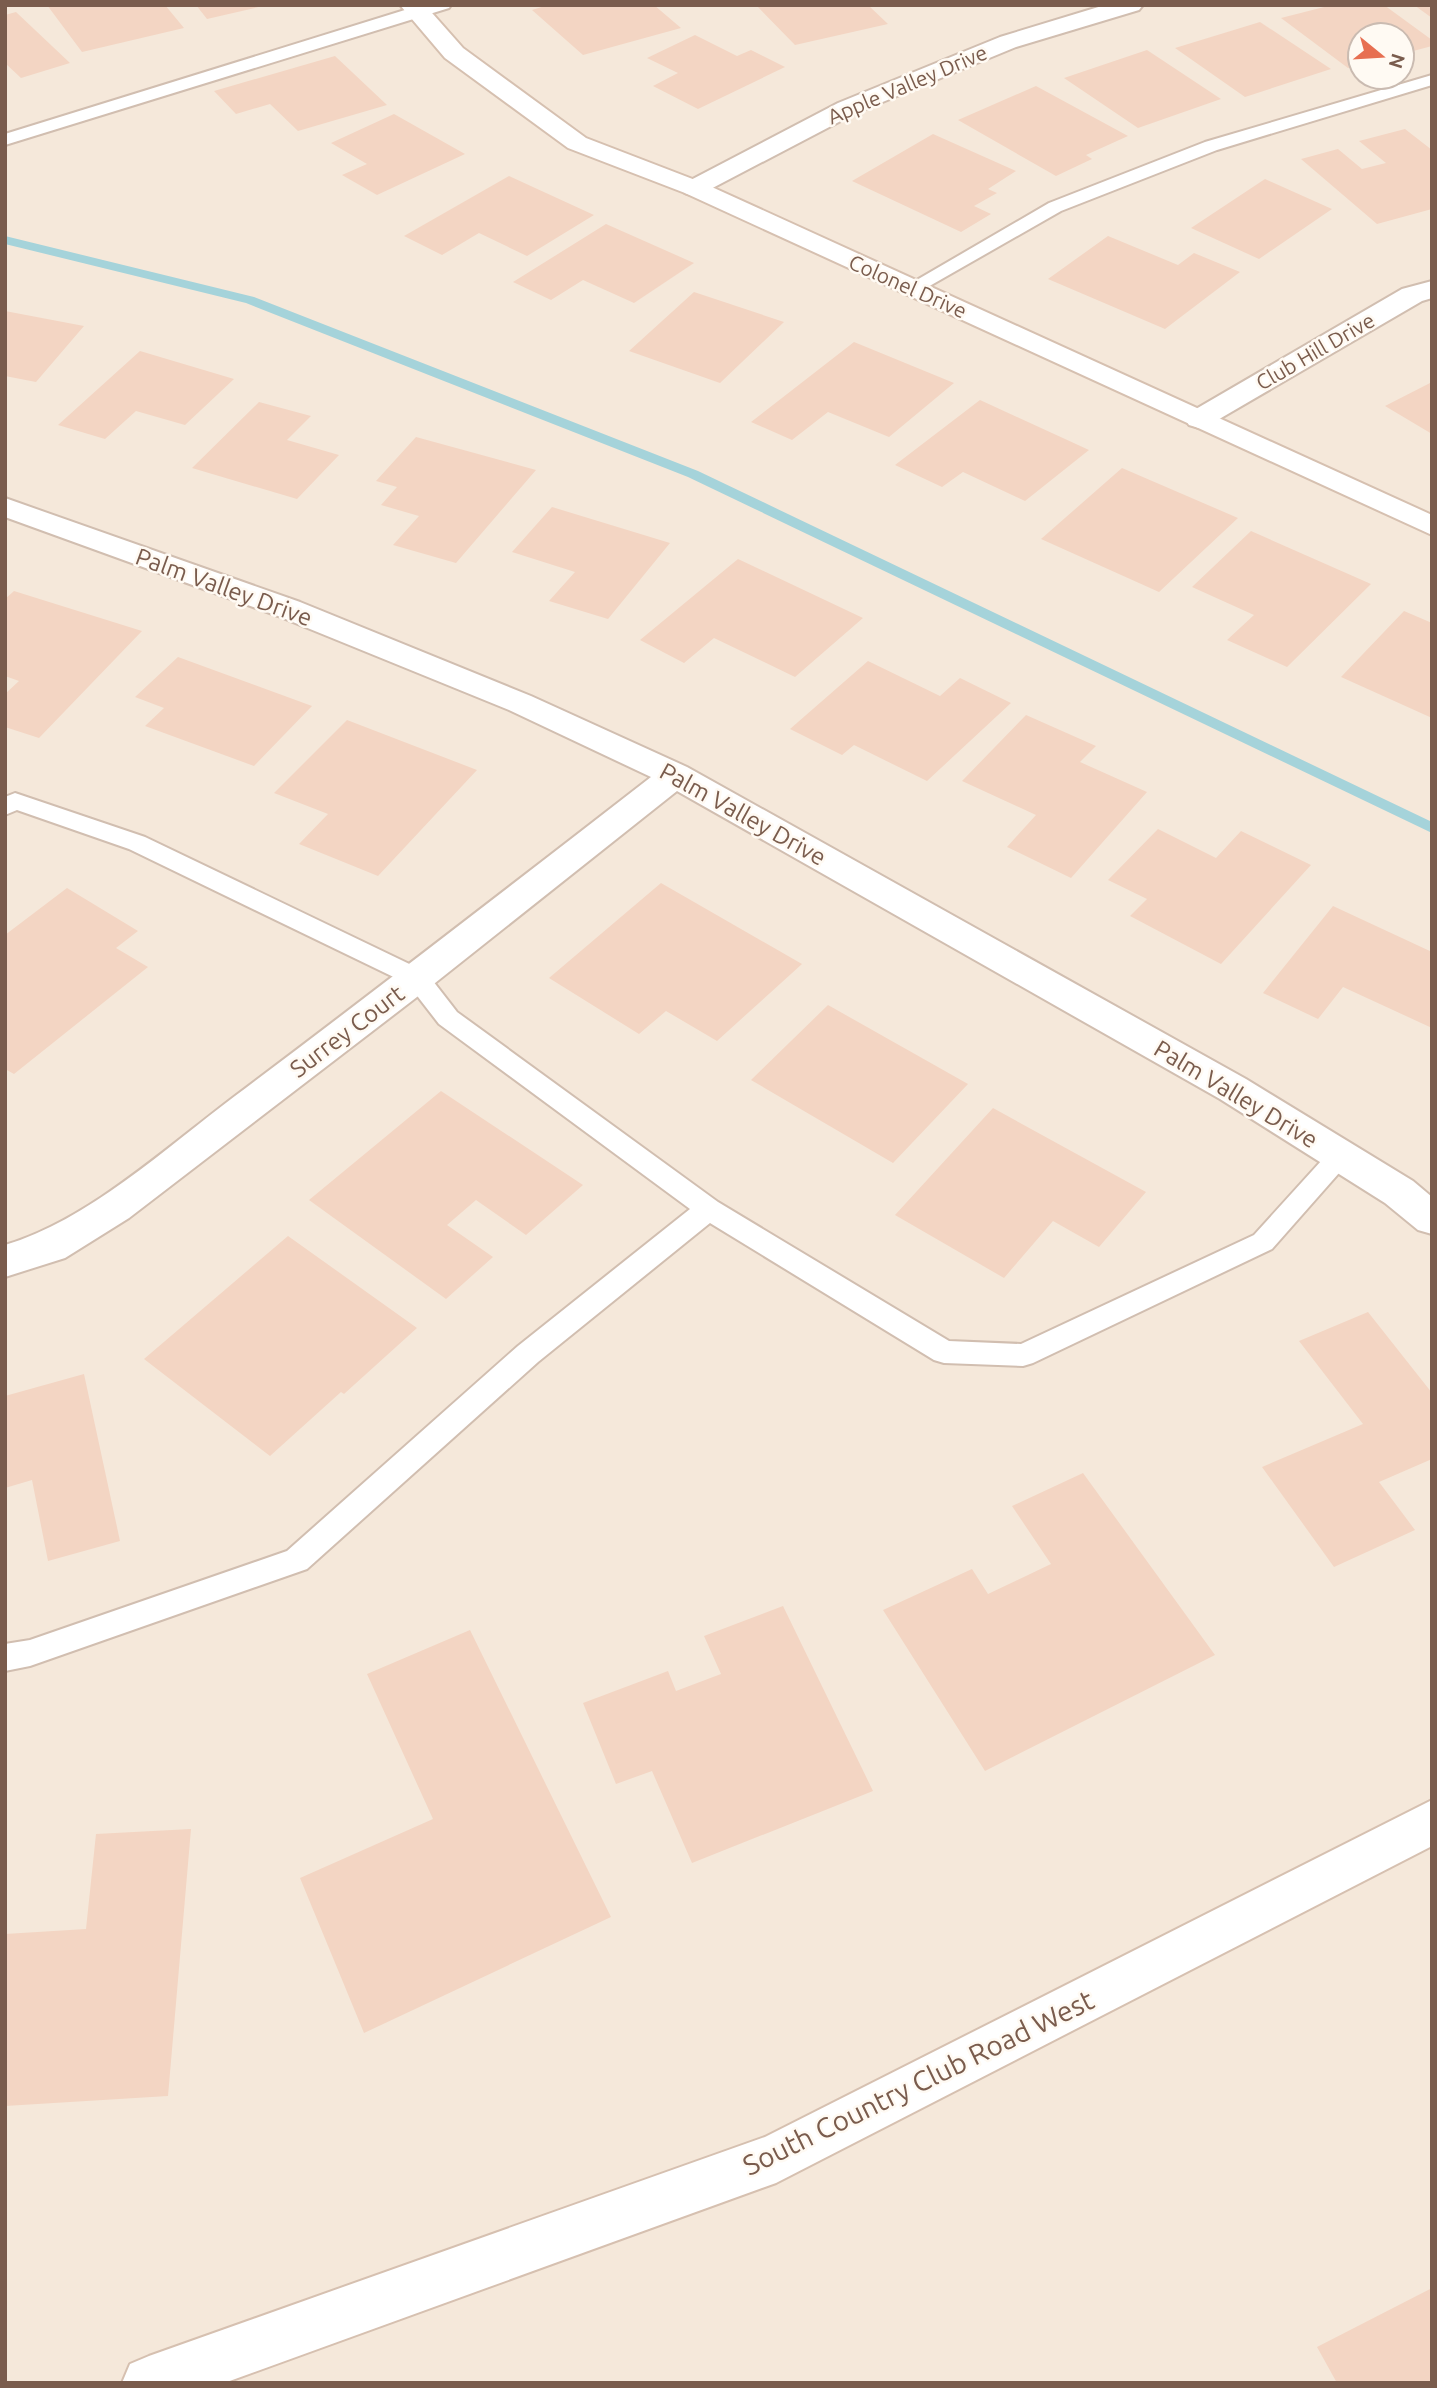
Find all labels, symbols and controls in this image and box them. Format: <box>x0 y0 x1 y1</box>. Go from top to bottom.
north arrow <box>1346 21 1416 91</box>
street label: Apple Valley Drive <box>824 40 990 128</box>
text: N <box>1385 51 1410 71</box>
street label: Colonel Drive <box>845 249 971 323</box>
street label: Club Hill Drive <box>1252 307 1378 395</box>
street label: Palm Valley Drive <box>132 543 316 631</box>
street label: Palm Valley Drive <box>655 757 831 871</box>
street label: Surrey Court <box>285 979 410 1083</box>
street label: Palm Valley Drive <box>1149 1035 1323 1153</box>
street label: South Country Club Road West <box>738 1983 1098 2181</box>

